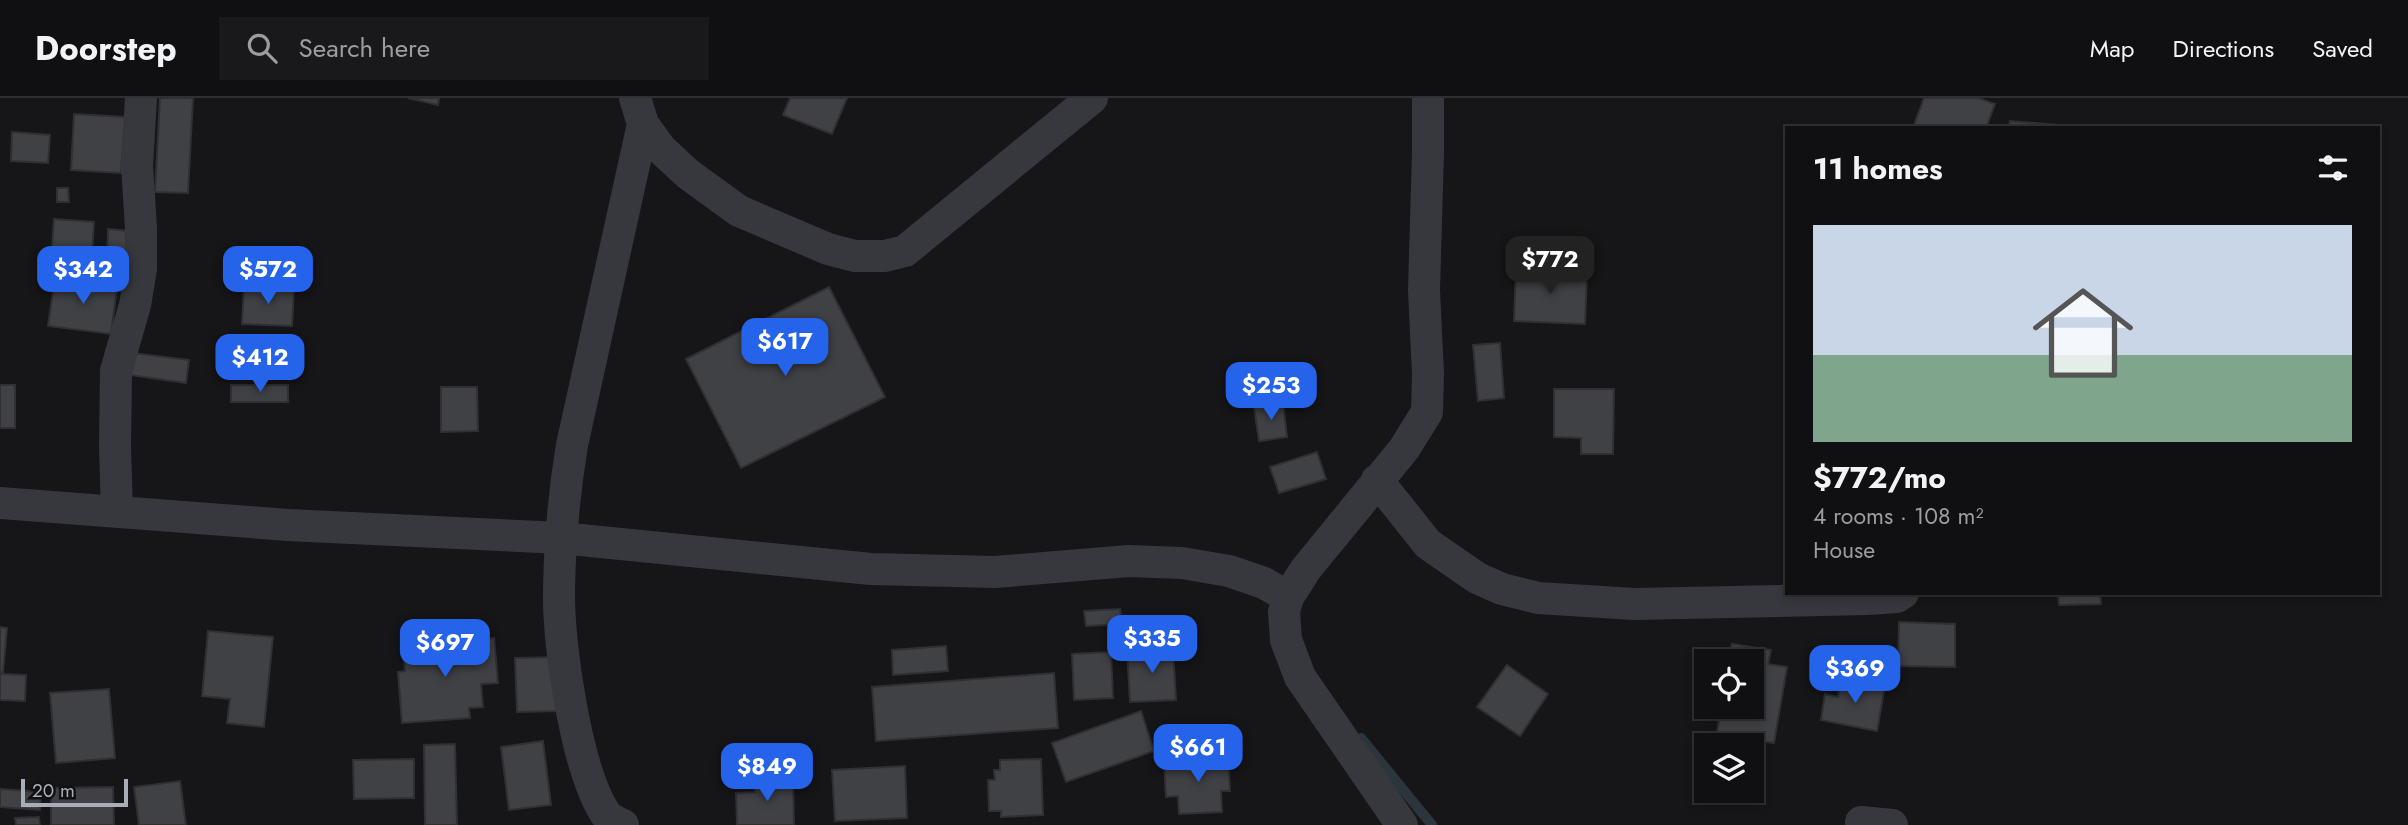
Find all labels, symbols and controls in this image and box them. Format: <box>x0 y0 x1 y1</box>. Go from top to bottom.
search box <box>219 17 709 80</box>
text: Doorstep <box>35 25 177 72</box>
icon: search <box>243 29 281 67</box>
text: Search here <box>299 29 430 67</box>
text: Map <box>2090 31 2135 66</box>
text: Directions <box>2173 31 2274 66</box>
text: Saved <box>2312 31 2373 66</box>
text: 11 homes <box>1813 147 1943 190</box>
icon: filters <box>2314 149 2352 187</box>
pin: $772 <box>1509 236 1591 296</box>
text: $772 <box>1521 242 1579 276</box>
pin: $342 <box>42 246 124 306</box>
pin: $572 <box>227 246 309 306</box>
text: $342 <box>53 252 113 286</box>
text: $572 <box>239 252 297 286</box>
icon: home <box>2020 270 2146 396</box>
pin: $617 <box>744 318 826 378</box>
text: $617 <box>757 324 813 358</box>
pin: $412 <box>219 334 301 394</box>
text: $412 <box>231 340 289 374</box>
pin: $253 <box>1230 362 1312 422</box>
text: $253 <box>1242 368 1300 402</box>
text: $772/mo <box>1813 456 1946 499</box>
text: 4 rooms · 108 m² <box>1813 499 1983 533</box>
text: House <box>1813 533 1875 567</box>
pin: $335 <box>1111 616 1193 675</box>
pin: $697 <box>404 620 486 679</box>
text: $335 <box>1123 621 1181 655</box>
text: $697 <box>416 625 474 659</box>
pin: $369 <box>1814 646 1896 705</box>
map controls <box>1694 649 1764 803</box>
button: locate <box>1694 649 1764 719</box>
text: $369 <box>1825 651 1885 685</box>
pin: $661 <box>1157 724 1239 784</box>
text: $661 <box>1170 730 1226 764</box>
button: layers <box>1694 733 1764 803</box>
pin: $849 <box>726 744 808 803</box>
text: $849 <box>737 749 797 783</box>
scale bar <box>21 776 128 808</box>
text: 20 m <box>32 777 75 804</box>

